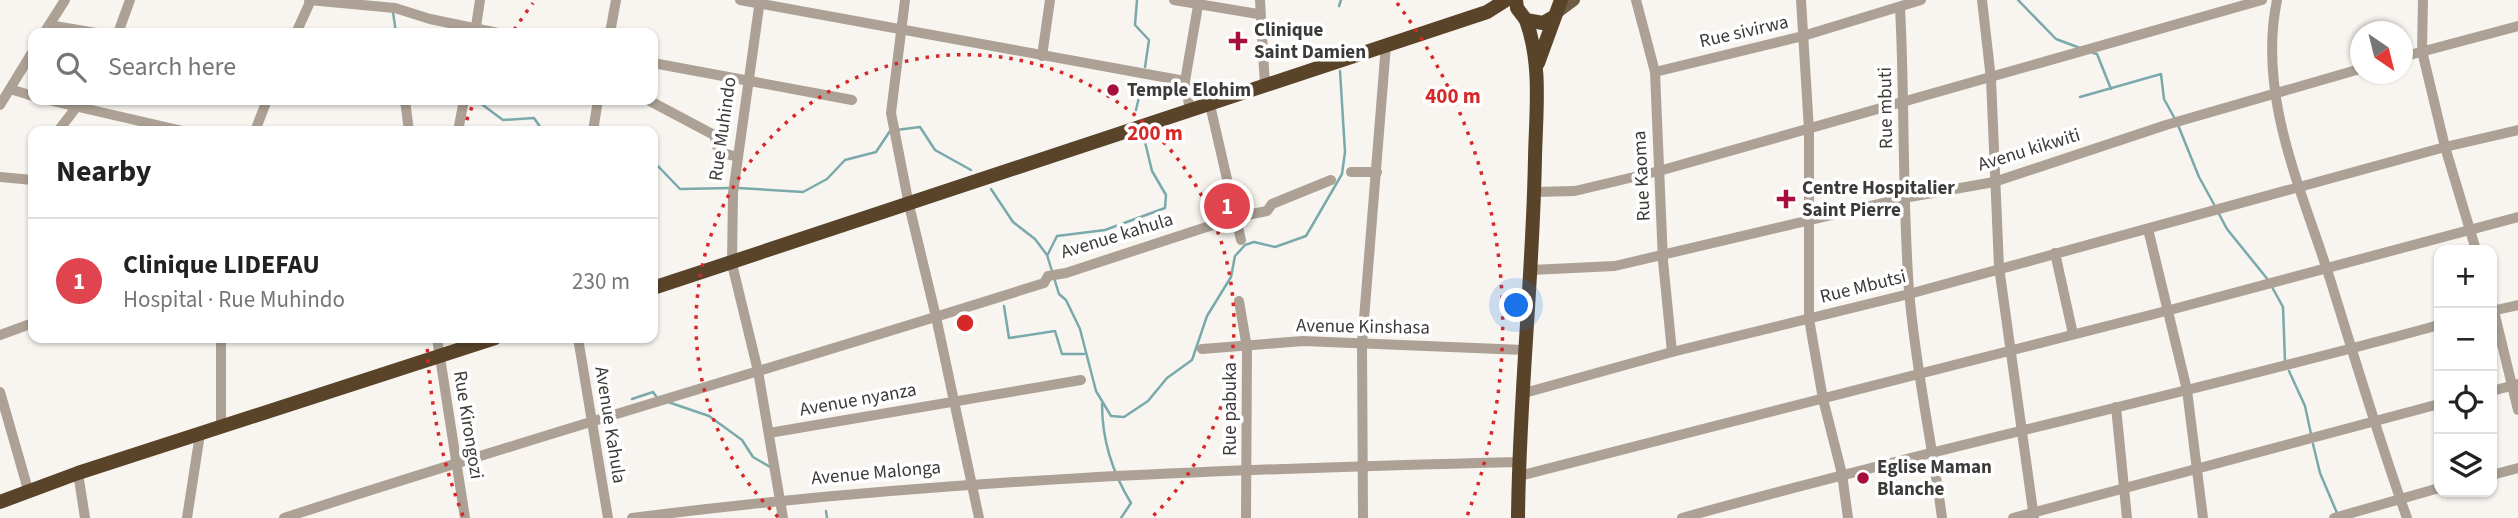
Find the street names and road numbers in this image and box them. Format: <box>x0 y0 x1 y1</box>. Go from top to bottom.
street label: Rue sivirwa <box>1697 9 1791 55</box>
street label: Rue mbuti <box>1872 67 1900 149</box>
street label: Rue Muhindo <box>702 75 744 183</box>
street label: Avenu kikwiti <box>1974 122 2084 178</box>
street label: Rue Kaoma <box>1626 130 1658 222</box>
street label: Avenue kahula <box>1057 206 1177 266</box>
street label: Rue Mbutsi <box>1817 263 1909 311</box>
street label: Avenue Kinshasa <box>1296 312 1430 342</box>
street label: Rue pabuka <box>1217 362 1244 456</box>
street label: Avenue Kahula <box>587 365 633 485</box>
street label: Rue Kirongozi <box>446 369 490 481</box>
street label: Avenue nyanza <box>797 376 919 424</box>
street label: Avenue Malonga <box>810 454 942 492</box>

